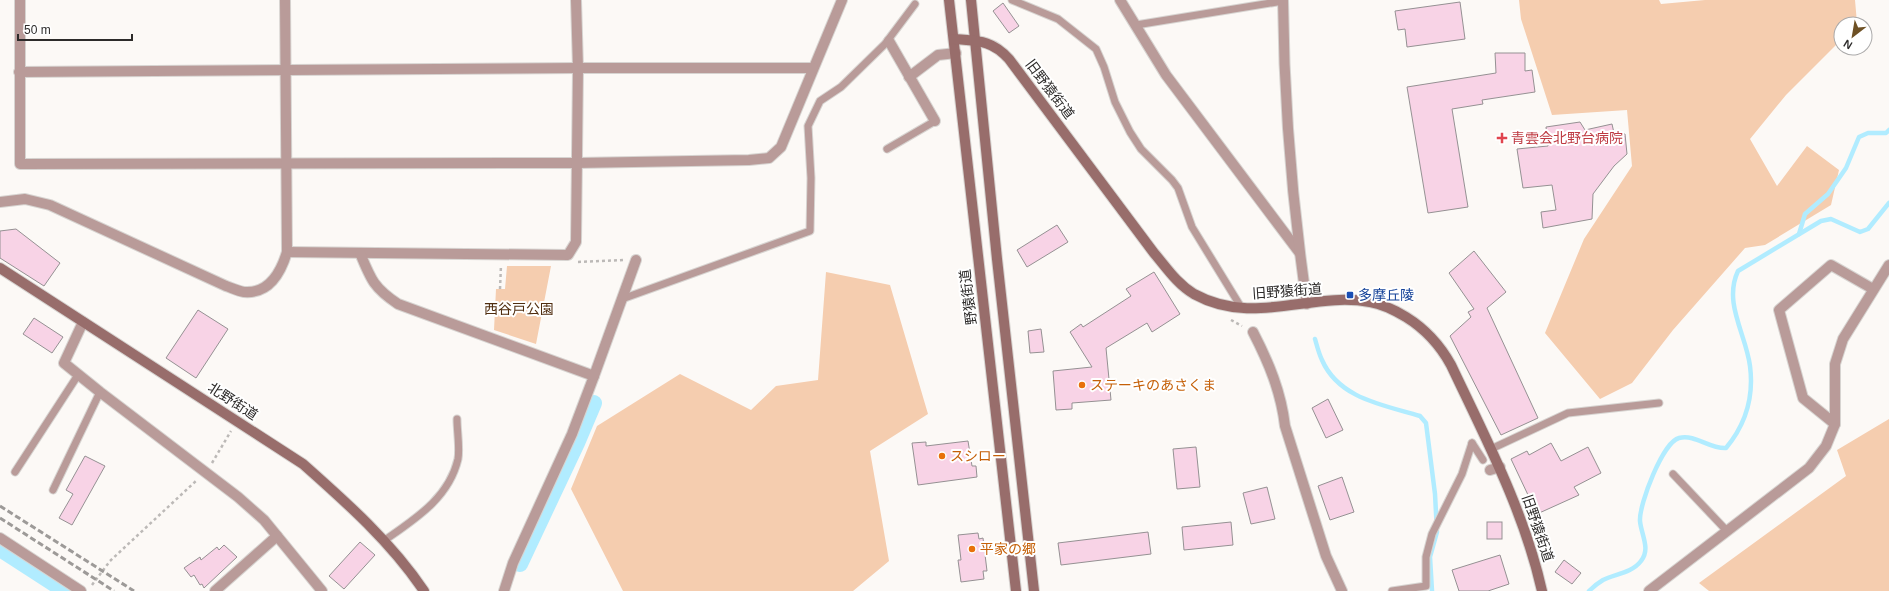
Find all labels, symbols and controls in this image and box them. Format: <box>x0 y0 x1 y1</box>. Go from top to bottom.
scale bar <box>18 16 132 42</box>
north arrow <box>1833 16 1873 56</box>
text: 50 m <box>24 23 51 37</box>
text: N <box>1841 37 1854 52</box>
street label: 旧野猿街道 <box>1023 56 1077 122</box>
place label: 青雲会北野台病院 <box>1511 130 1623 146</box>
marker: 青雲会北野台病院 <box>1496 132 1508 144</box>
street label: 野猿街道 <box>957 268 979 326</box>
street label: 旧野猿街道 <box>1252 281 1322 301</box>
place label: 多摩丘陵 <box>1358 287 1414 303</box>
marker: 多摩丘陵 <box>1345 290 1355 300</box>
park label: 西谷戸公園 <box>484 301 554 317</box>
place label: ステーキのあさくま <box>1090 377 1216 393</box>
street label: 北野街道 <box>205 379 261 423</box>
marker: ステーキのあさくま <box>1077 380 1087 390</box>
place label: スシロー <box>950 448 1006 464</box>
marker: スシロー <box>937 451 947 461</box>
street label: 旧野猿街道 <box>1519 492 1557 564</box>
place label: 平家の郷 <box>980 541 1036 557</box>
marker: 平家の郷 <box>967 544 977 554</box>

